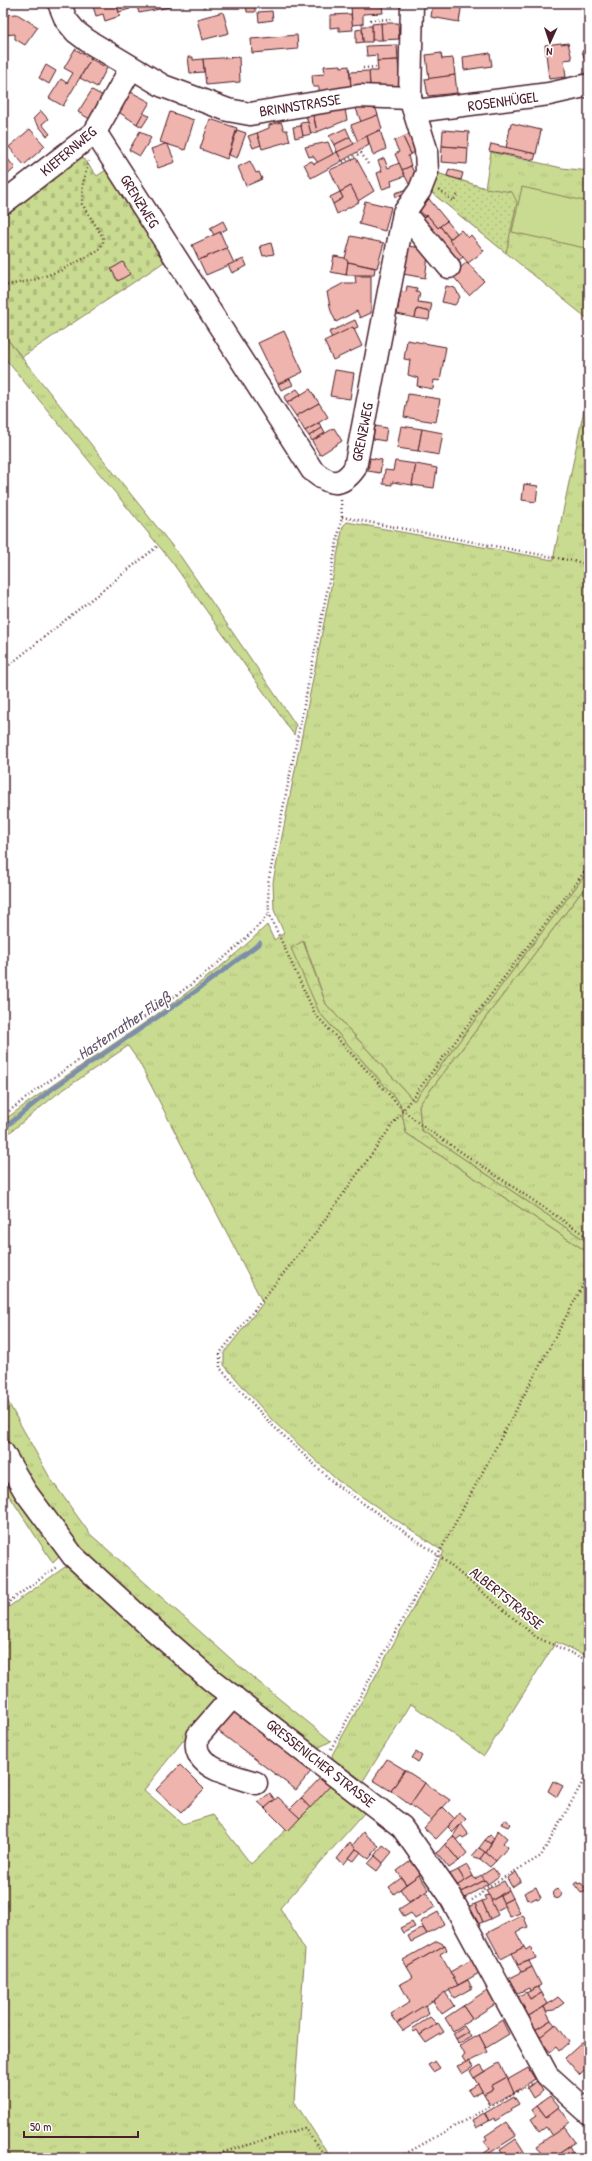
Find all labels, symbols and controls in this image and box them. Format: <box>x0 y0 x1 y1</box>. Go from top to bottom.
north arrow <box>530 22 570 62</box>
text: N <box>546 45 553 59</box>
street label: ROSENHÜGEL <box>466 86 540 116</box>
street label: BRINNSTRASSE <box>258 88 343 122</box>
street label: KIEFERNWEG <box>35 121 101 181</box>
street label: GRENZWEG <box>115 170 165 232</box>
street label: GRENZWEG <box>346 400 378 463</box>
water label: Hastenrather Fließ <box>73 985 176 1064</box>
street label: ALBERTSTRASSE <box>466 1562 549 1635</box>
street label: GRESSENICHER STRASSE <box>262 1714 380 1812</box>
scale bar <box>24 2113 138 2139</box>
text: 50 m <box>30 2118 51 2135</box>

